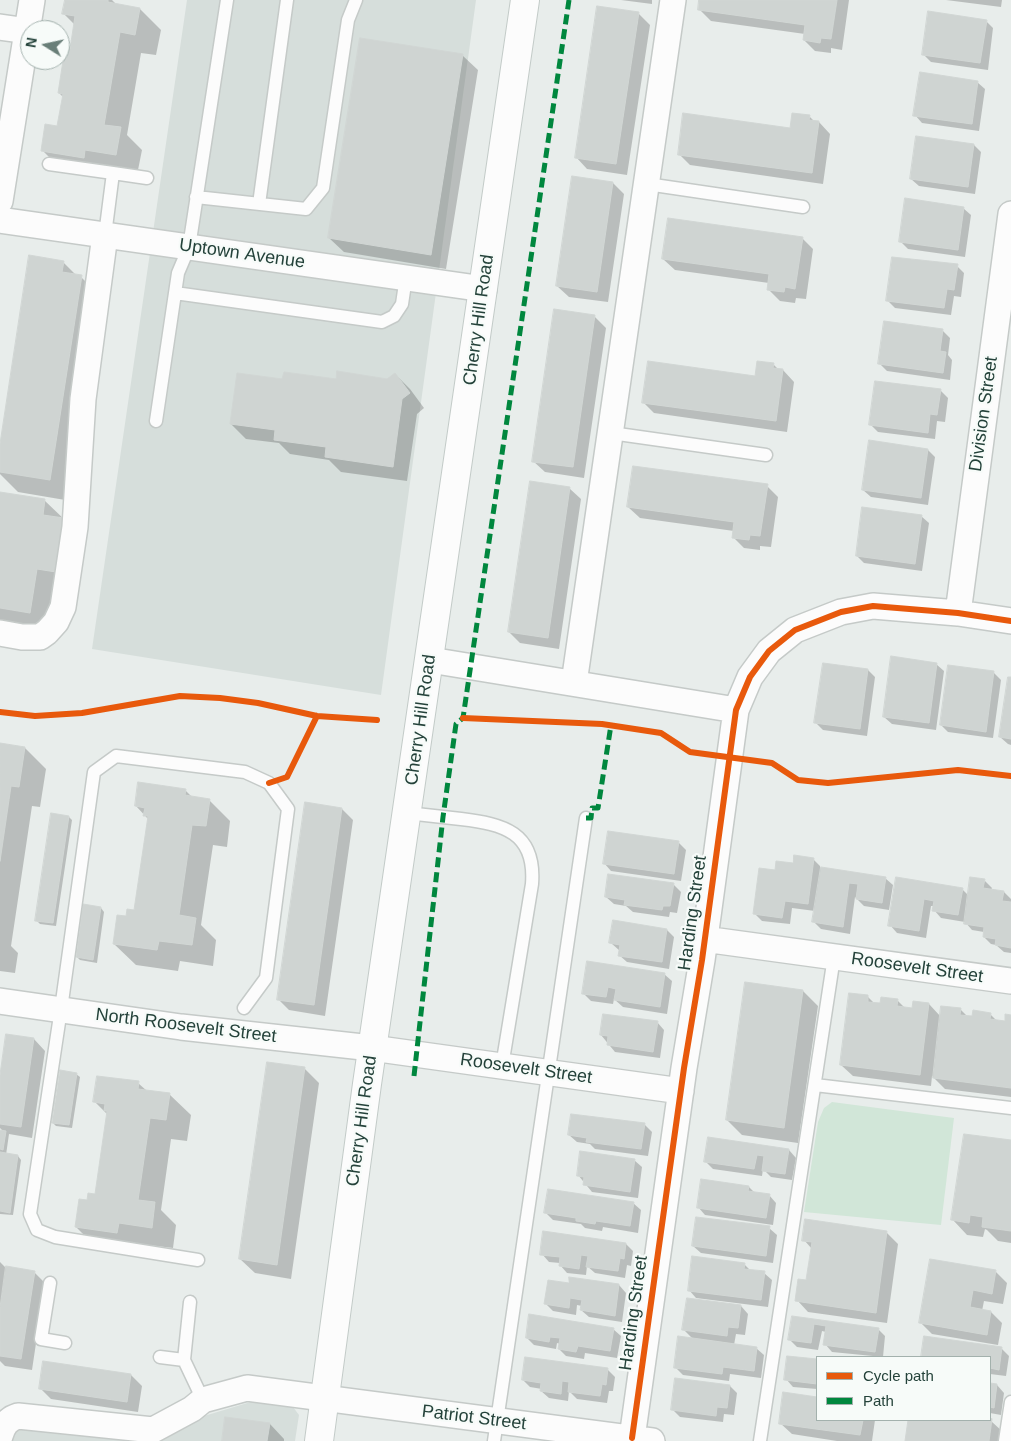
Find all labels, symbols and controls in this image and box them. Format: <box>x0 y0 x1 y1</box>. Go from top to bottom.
north arrow <box>20 20 70 70</box>
text: N <box>22 36 40 49</box>
street label: Uptown Avenue <box>178 234 306 274</box>
street label: Cherry Hill Road <box>459 253 499 387</box>
street label: Division Street <box>965 355 1003 473</box>
street label: Cherry Hill Road <box>401 653 441 787</box>
street label: Harding Street <box>674 854 712 972</box>
street label: Roosevelt Street <box>850 948 984 988</box>
street label: North Roosevelt Street <box>94 1004 278 1048</box>
street label: Roosevelt Street <box>459 1049 593 1089</box>
street label: Cherry Hill Road <box>342 1054 382 1188</box>
street label: Harding Street <box>615 1254 653 1372</box>
legend <box>816 1356 991 1421</box>
text: Cycle path <box>863 1367 934 1384</box>
text: Path <box>863 1392 894 1409</box>
street label: Patriot Street <box>421 1401 527 1435</box>

